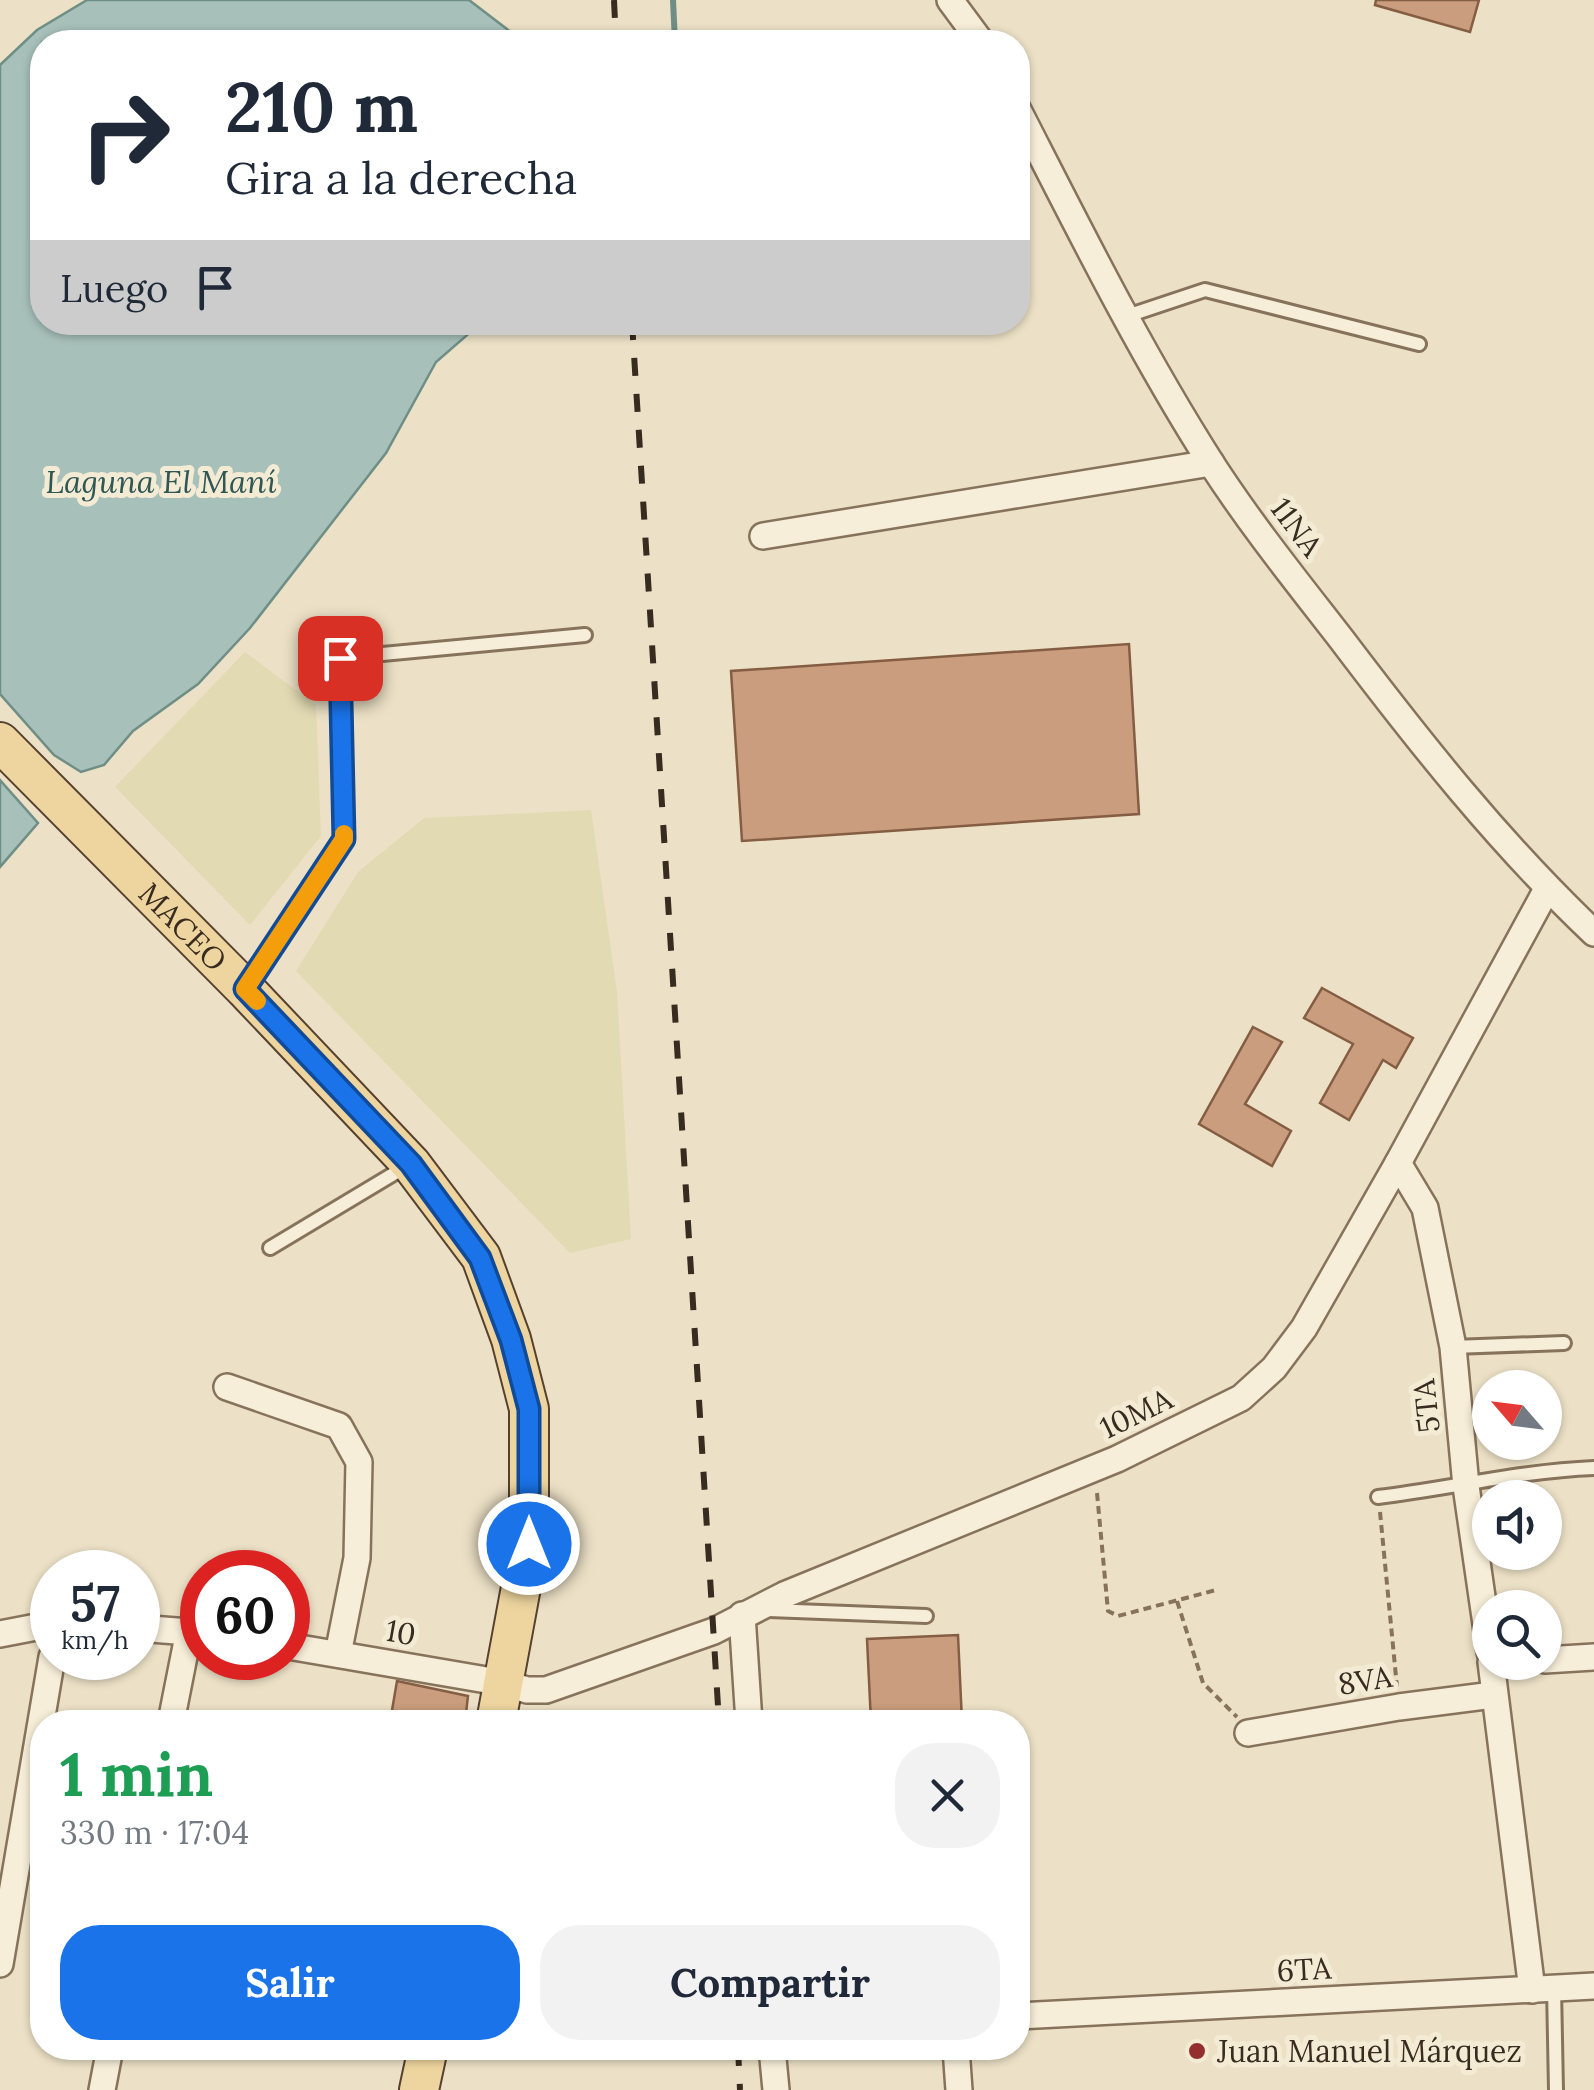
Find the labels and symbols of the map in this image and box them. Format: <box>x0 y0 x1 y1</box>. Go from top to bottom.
water label: Laguna El Maní <box>45 461 277 502</box>
street label: 11NA <box>1263 490 1332 565</box>
pin <box>298 616 383 701</box>
street label: MACEO <box>131 874 235 979</box>
north arrow <box>1472 1370 1562 1460</box>
street label: 5TA <box>1404 1376 1448 1435</box>
street label: 10MA <box>1094 1379 1180 1447</box>
position arrow <box>477 1492 581 1596</box>
speed limit sign: 60 <box>180 1550 310 1680</box>
street label: 10 <box>383 1611 419 1653</box>
street label: 8VA <box>1335 1657 1396 1703</box>
street label: 6TA <box>1276 1949 1333 1989</box>
place label: Juan Manuel Márquez <box>1216 2032 1522 2070</box>
marker: Juan Manuel Márquez <box>1186 2040 1208 2062</box>

